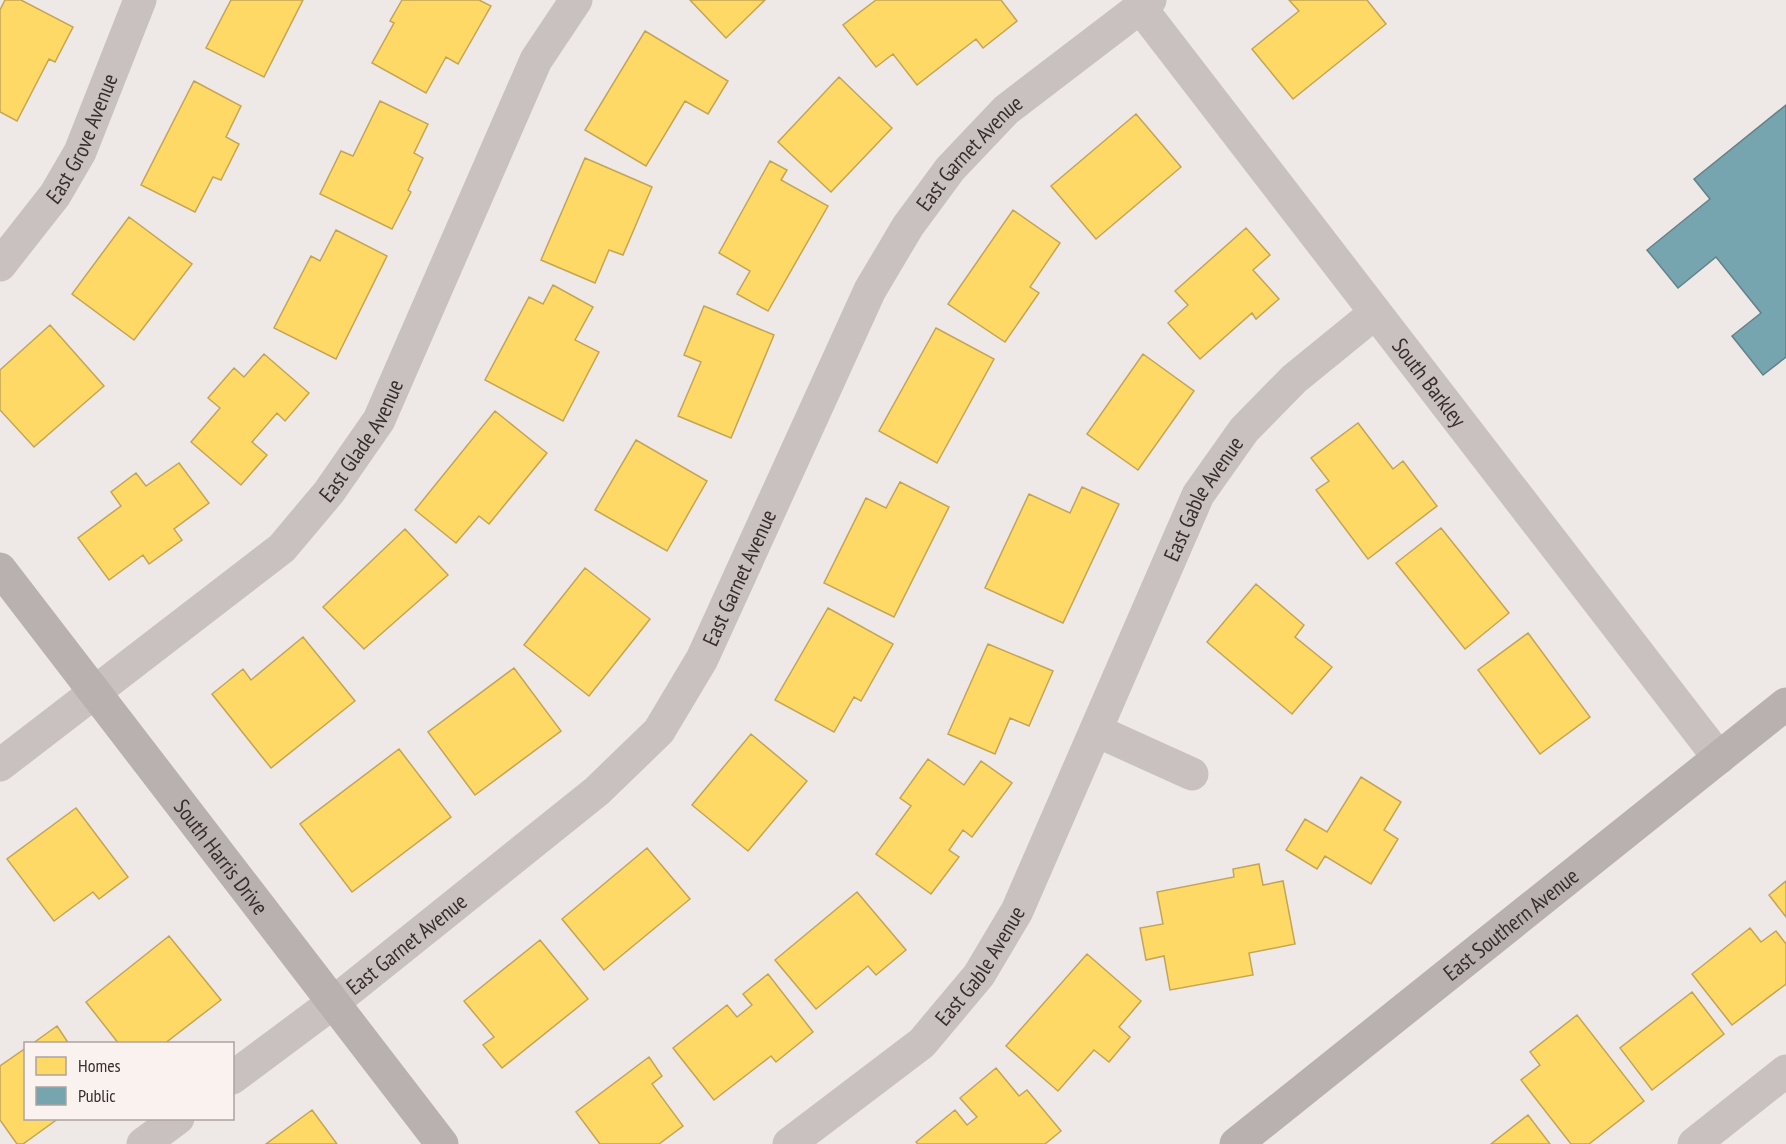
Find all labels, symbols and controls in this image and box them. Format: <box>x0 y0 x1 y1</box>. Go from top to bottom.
street label: East Grove Avenue <box>40 69 124 209</box>
street label: East Garnet Avenue <box>910 89 1028 216</box>
street label: South Barkley <box>1386 332 1473 433</box>
street label: East Glade Avenue <box>313 375 409 508</box>
street label: East Gable Avenue <box>1157 431 1249 565</box>
street label: East Garnet Avenue <box>696 505 782 650</box>
street label: South Harris Drive <box>168 793 275 920</box>
street label: East Southern Avenue <box>1438 862 1584 987</box>
street label: East Garnet Avenue <box>340 887 472 1001</box>
street label: East Gable Avenue <box>929 901 1031 1031</box>
legend <box>24 1042 234 1120</box>
text: Homes <box>78 1054 121 1077</box>
text: Public <box>78 1084 116 1107</box>

